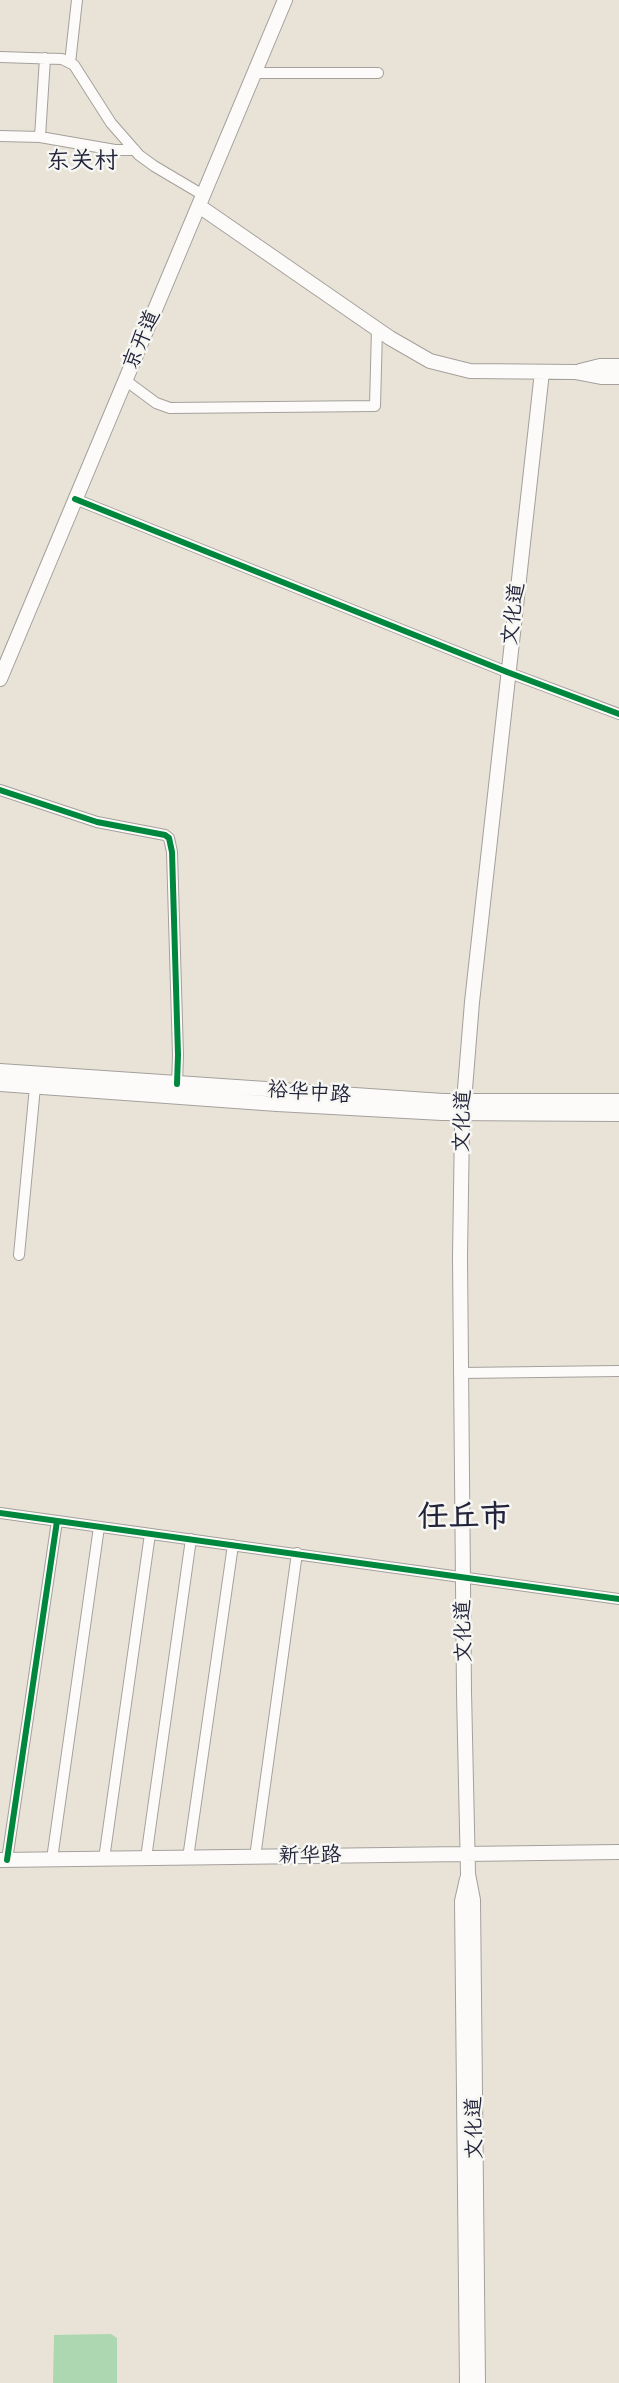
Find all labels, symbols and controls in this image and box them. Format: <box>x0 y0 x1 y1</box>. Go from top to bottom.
district label: 东关村 <box>46 148 118 176</box>
street label: 京开道 <box>118 306 166 374</box>
street label: 文化道 <box>498 581 530 647</box>
street label: 裕华中路 <box>266 1078 352 1108</box>
street label: 文化道 <box>449 1089 477 1153</box>
district label: 任丘市 <box>418 1499 510 1537</box>
street label: 文化道 <box>451 1599 477 1663</box>
street label: 新华路 <box>278 1843 342 1869</box>
street label: 文化道 <box>462 2096 488 2160</box>

